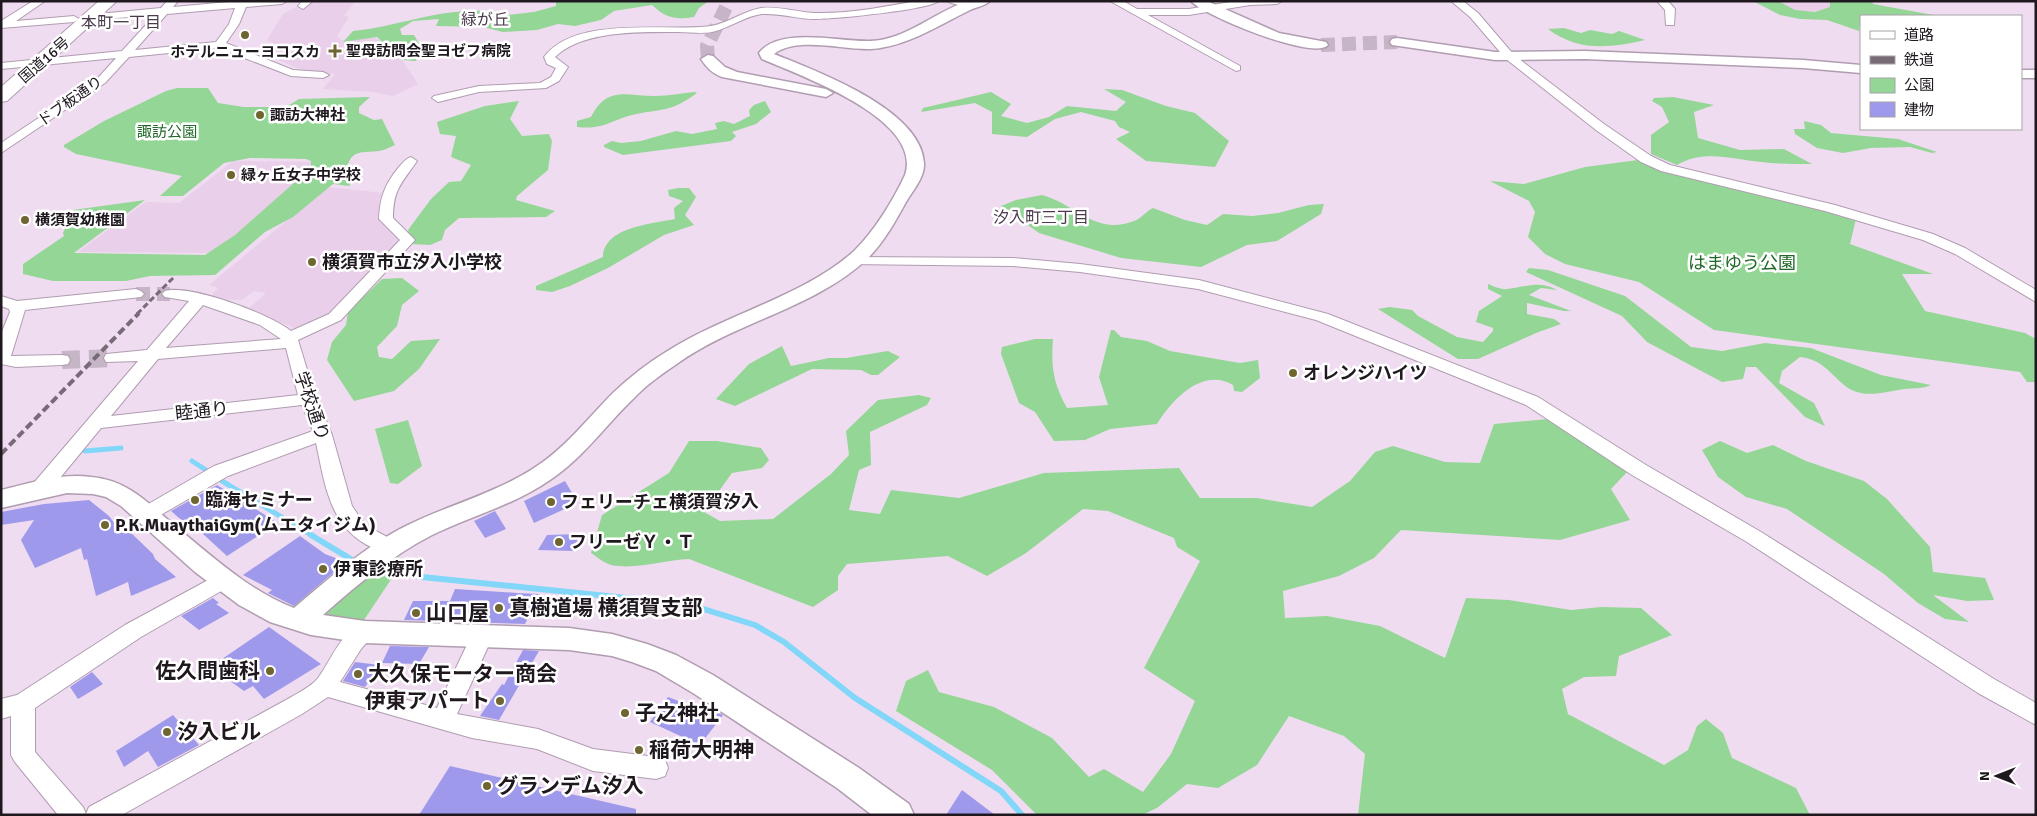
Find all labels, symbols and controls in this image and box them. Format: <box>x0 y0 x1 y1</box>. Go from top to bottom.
district label: 緑が丘 <box>461 10 509 30</box>
district label: 本町一丁目 <box>81 13 161 33</box>
legend <box>1860 15 2022 130</box>
text: 道路 <box>1904 26 1934 44</box>
marker: ホテルニューヨコスカ <box>239 29 251 41</box>
street label: 国道16号 <box>15 33 73 87</box>
place label: 聖母訪問会聖ヨゼフ病院 <box>346 42 511 60</box>
place label: ホテルニューヨコスカ <box>170 43 320 61</box>
marker: 聖母訪問会聖ヨゼフ病院 <box>328 44 342 58</box>
text: 鉄道 <box>1904 51 1934 69</box>
street label: ドブ板通り <box>34 72 106 130</box>
text: 公園 <box>1904 76 1934 94</box>
text: 建物 <box>1904 101 1934 119</box>
place label: 諏訪大神社 <box>270 106 345 124</box>
marker: 諏訪大神社 <box>254 109 266 121</box>
park label: 諏訪公園 <box>137 123 197 141</box>
place label: 緑ヶ丘女子中学校 <box>241 166 361 184</box>
marker: 緑ヶ丘女子中学校 <box>225 169 237 181</box>
district label: 汐入町三丁目 <box>993 208 1089 228</box>
place label: 横須賀幼稚園 <box>35 211 125 229</box>
marker: 横須賀幼稚園 <box>19 214 31 226</box>
place label: 横須賀市立汐入小学校 <box>322 251 502 273</box>
park label: はまゆう公園 <box>1688 252 1796 274</box>
marker: 横須賀市立汐入小学校 <box>306 256 318 268</box>
place label: オレンジハイツ <box>1303 362 1428 384</box>
marker: オレンジハイツ <box>1287 367 1299 379</box>
street label: 学校通り <box>290 368 334 444</box>
street label: 睦通り <box>174 397 230 425</box>
place label: 臨海セミナー <box>205 489 313 511</box>
place label: フェリーチェ横須賀汐入 <box>561 491 759 513</box>
marker: 臨海セミナー <box>189 494 201 506</box>
marker: フェリーチェ横須賀汐入 <box>545 496 557 508</box>
place label: P.K.MuaythaiGym(ムエタイジム) <box>115 514 376 536</box>
marker: P.K.MuaythaiGym(ムエタイジム) <box>99 519 111 531</box>
place label: フリーゼＹ・Ｔ <box>569 531 695 553</box>
marker: フリーゼＹ・Ｔ <box>553 536 565 548</box>
place label: 伊東診療所 <box>333 558 423 580</box>
marker: 伊東診療所 <box>317 563 329 575</box>
place label: 真樹道場 横須賀支部 <box>509 595 703 621</box>
place label: 山口屋 <box>426 600 489 626</box>
marker: 真樹道場 横須賀支部 <box>493 602 505 614</box>
marker: 山口屋 <box>410 607 422 619</box>
place label: 佐久間歯科 <box>155 658 260 684</box>
place label: 大久保モーター商会 <box>368 661 557 687</box>
marker: 佐久間歯科 <box>264 665 276 677</box>
marker: 大久保モーター商会 <box>352 668 364 680</box>
place label: 伊東アパート <box>364 688 490 714</box>
marker: 伊東アパート <box>494 695 506 707</box>
place label: 子之神社 <box>635 700 719 726</box>
marker: 子之神社 <box>619 707 631 719</box>
place label: 汐入ビル <box>177 719 261 745</box>
marker: 汐入ビル <box>161 726 173 738</box>
place label: 稲荷大明神 <box>649 737 754 763</box>
marker: 稲荷大明神 <box>633 744 645 756</box>
north arrow <box>1972 751 2022 801</box>
text: N <box>1976 771 1993 781</box>
place label: グランデム汐入 <box>497 773 644 799</box>
marker: グランデム汐入 <box>481 780 493 792</box>

